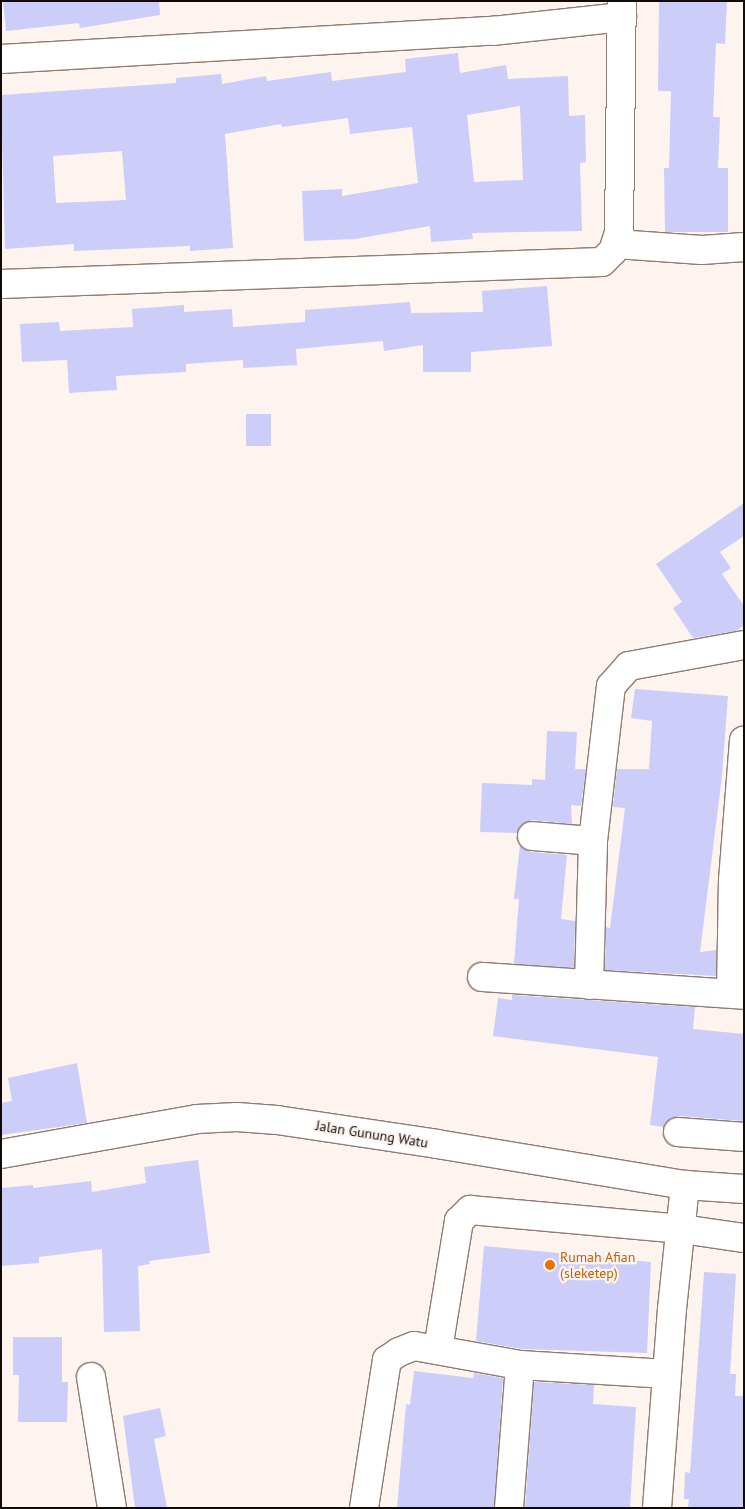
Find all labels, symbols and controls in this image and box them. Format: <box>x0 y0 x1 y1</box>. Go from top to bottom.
street label: Jalan Gunung Watu <box>314 1117 430 1151</box>
place label: Rumah Afian (sleketep) <box>560 1249 636 1282</box>
marker: Rumah Afian (sleketep) <box>544 1259 556 1271</box>

